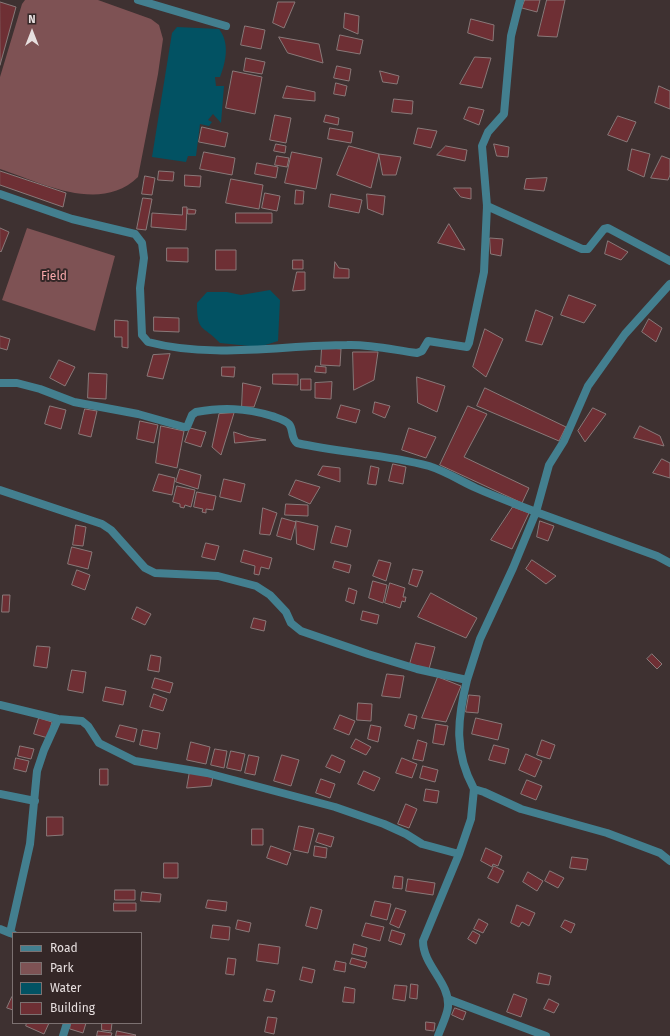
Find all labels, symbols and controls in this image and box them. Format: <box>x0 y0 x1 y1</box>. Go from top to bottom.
north arrow <box>12 12 52 52</box>
text: N <box>28 13 36 26</box>
park label: Field <box>41 270 67 284</box>
legend <box>12 932 142 1024</box>
text: Road <box>50 941 78 955</box>
text: Park <box>50 961 74 975</box>
text: Water <box>50 981 81 995</box>
text: Building <box>50 1001 95 1015</box>

